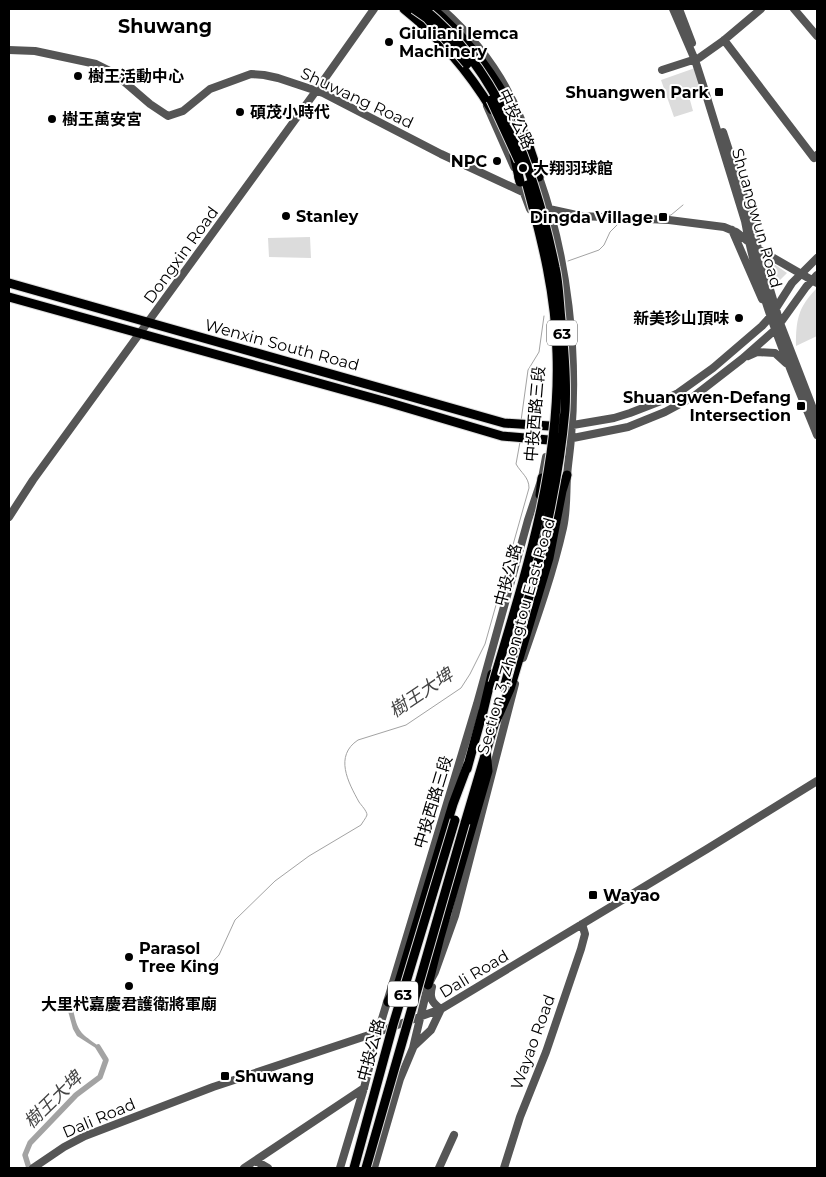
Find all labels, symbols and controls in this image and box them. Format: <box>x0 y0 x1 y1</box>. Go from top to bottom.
district label: Shuwang <box>118 15 212 38</box>
place label: Giuliani Iemca Machinery <box>399 24 519 61</box>
marker: Giuliani Iemca Machinery <box>383 36 395 48</box>
street label: Shuwang Road <box>298 64 416 132</box>
place label: 樹王活動中心 <box>88 67 184 86</box>
marker: 樹王活動中心 <box>72 70 84 82</box>
place label: Shuangwen Park <box>565 83 710 102</box>
street label: 中投公路 <box>494 86 538 152</box>
marker: Shuangwen Park <box>713 86 725 98</box>
place label: 碩茂小時代 <box>250 103 330 122</box>
marker: 碩茂小時代 <box>234 106 246 118</box>
place label: 樹王萬安宮 <box>62 110 142 129</box>
marker: 樹王萬安宮 <box>46 113 58 125</box>
street label: Shuangwun Road <box>728 146 786 290</box>
place label: NPC <box>451 152 487 171</box>
marker: NPC <box>491 155 503 167</box>
place label: 大翔羽球館 <box>533 159 613 178</box>
marker: 大翔羽球館 <box>517 162 529 174</box>
street label: Dongxin Road <box>140 203 222 307</box>
place label: Stanley <box>296 207 359 226</box>
place label: Dingda Village <box>530 208 653 227</box>
marker: Stanley <box>280 210 292 222</box>
marker: Dingda Village <box>657 211 669 223</box>
place label: 新美珍山頂味 <box>633 309 729 328</box>
marker: 新美珍山頂味 <box>733 312 745 324</box>
street label: Wenxin South Road <box>203 315 361 375</box>
road number: 63 <box>547 320 577 346</box>
street label: 中投西路三段 <box>521 365 549 463</box>
place label: Shuangwen-Defang Intersection <box>623 388 791 425</box>
marker: Shuangwen-Defang Intersection <box>795 400 807 412</box>
street label: Section 3, Zhongtou East Road <box>473 515 559 757</box>
street label: 中投公路 <box>491 542 525 608</box>
water label: 樹王大埤 <box>385 663 459 722</box>
street label: 中投西路三段 <box>410 753 456 851</box>
place label: Wayao <box>603 886 660 905</box>
marker: Wayao <box>587 889 599 901</box>
place label: Parasol Tree King <box>139 939 219 976</box>
street label: Dali Road <box>436 946 512 1002</box>
marker: Parasol Tree King <box>123 951 135 963</box>
marker: 大里杙嘉慶君護衛將軍廟 <box>123 980 135 992</box>
road number: 63 <box>388 982 418 1006</box>
street label: Wayao Road <box>507 992 559 1092</box>
place label: 大里杙嘉慶君護衛將軍廟 <box>41 995 217 1014</box>
street label: 中投公路 <box>354 1017 388 1083</box>
water label: 樹王大埤 <box>19 1066 88 1133</box>
place label: Shuwang <box>235 1067 314 1086</box>
marker: Shuwang <box>219 1070 231 1082</box>
street label: Dali Road <box>60 1094 138 1142</box>

